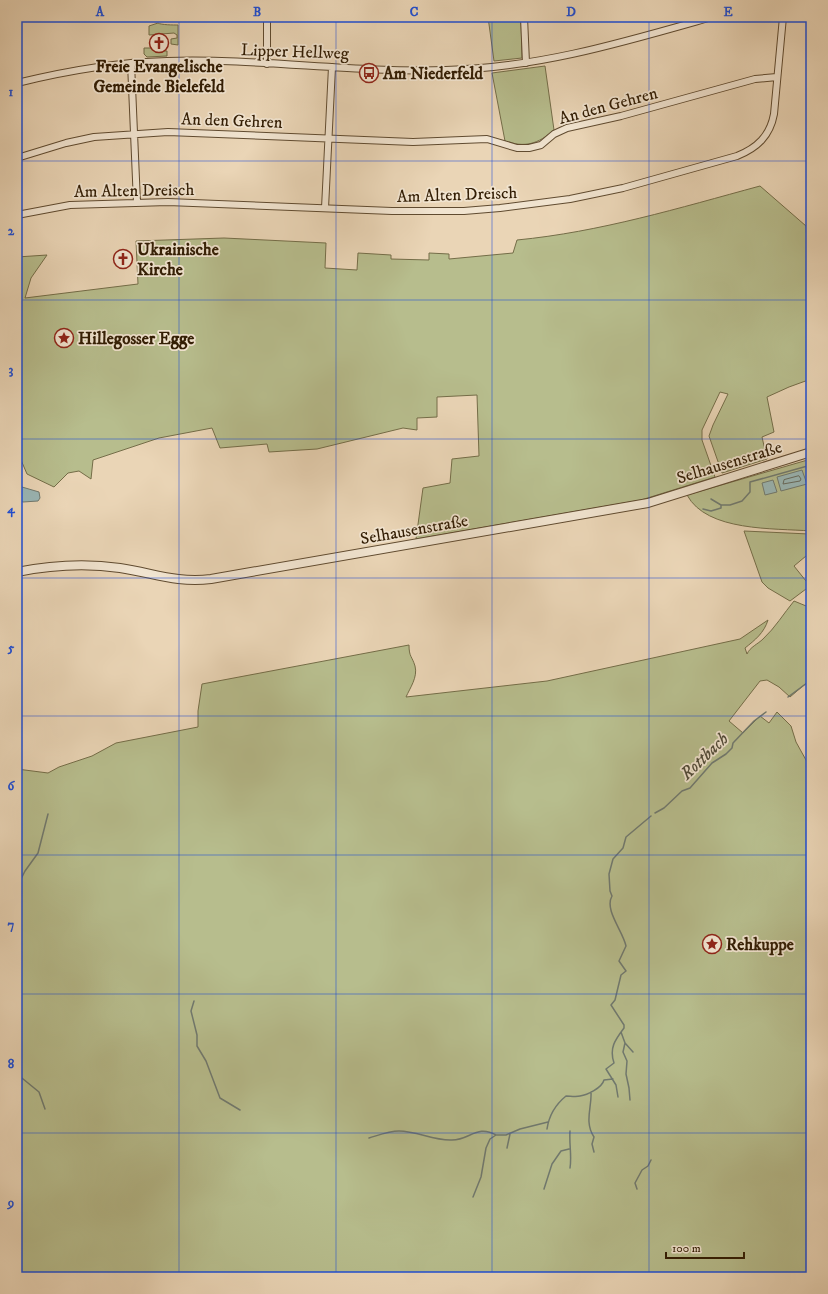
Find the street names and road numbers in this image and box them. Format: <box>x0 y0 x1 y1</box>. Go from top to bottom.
street label: Lipper Hellweg <box>241 39 350 65</box>
street label: An den Gehren <box>556 82 660 130</box>
street label: An den Gehren <box>181 108 283 134</box>
street label: Am Alten Dreisch <box>74 179 195 203</box>
street label: Am Alten Dreisch <box>396 182 518 208</box>
street label: Selhausenstraße <box>674 437 785 489</box>
street label: Selhausenstraße <box>359 510 470 550</box>

